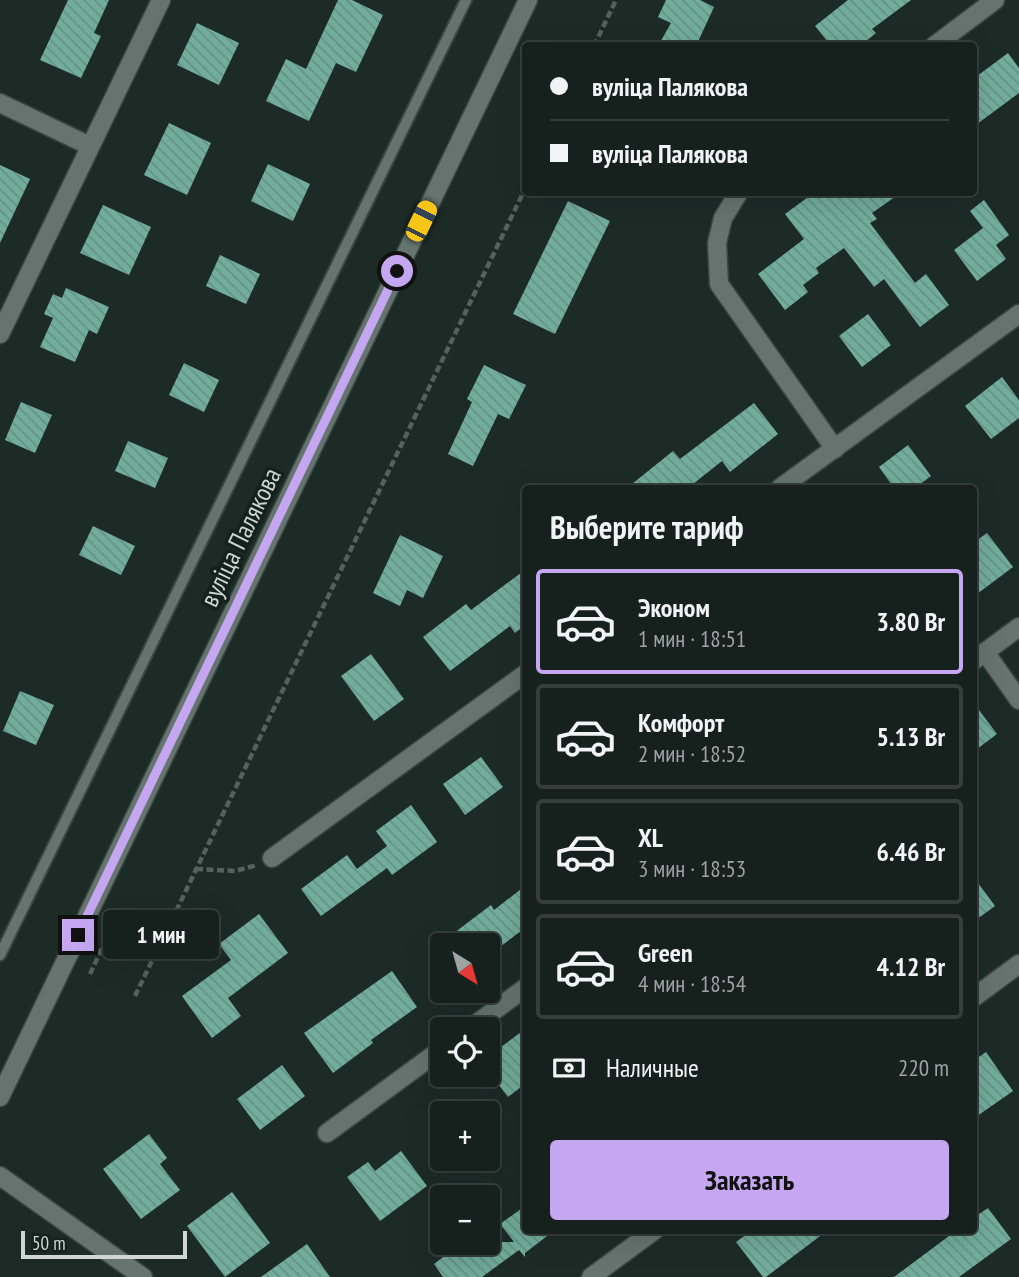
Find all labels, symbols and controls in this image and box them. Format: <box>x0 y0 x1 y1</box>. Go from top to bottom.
text: вуліца Палякова <box>592 70 748 103</box>
text: вуліца Палякова <box>592 137 748 170</box>
car <box>403 198 440 244</box>
route start <box>381 255 413 287</box>
street label: вуліца Палякова <box>192 462 288 612</box>
text: Выберите тариф <box>550 506 744 548</box>
icon: car <box>554 590 617 653</box>
text: Эконом <box>638 591 710 624</box>
text: 3.80 Br <box>877 605 945 638</box>
text: 1 мин · 18:51 <box>638 624 746 653</box>
icon: car <box>554 705 617 768</box>
text: Комфорт <box>638 706 724 739</box>
text: 5.13 Br <box>877 720 945 753</box>
text: 2 мин · 18:52 <box>638 739 746 768</box>
icon: car <box>554 820 617 883</box>
text: XL <box>638 821 663 854</box>
text: 6.46 Br <box>877 835 945 868</box>
text: 3 мин · 18:53 <box>638 854 746 883</box>
callout: 1 мин <box>102 911 218 960</box>
route end <box>62 919 94 951</box>
text: 1 мин <box>136 920 186 949</box>
north arrow <box>430 933 500 1003</box>
map controls <box>430 933 500 1255</box>
icon: car <box>554 935 617 998</box>
text: Green <box>638 936 693 969</box>
text: 4.12 Br <box>877 950 945 983</box>
text: 4 мин · 18:54 <box>638 969 746 998</box>
button: locate <box>430 1017 500 1087</box>
icon: cash <box>550 1049 588 1087</box>
text: Наличные <box>606 1051 699 1084</box>
text: 220 m <box>898 1053 949 1082</box>
button: + <box>430 1101 500 1171</box>
button: Заказать <box>550 1140 949 1220</box>
button: − <box>430 1185 500 1255</box>
scale bar <box>21 1228 187 1260</box>
text: 50 m <box>32 1231 66 1255</box>

